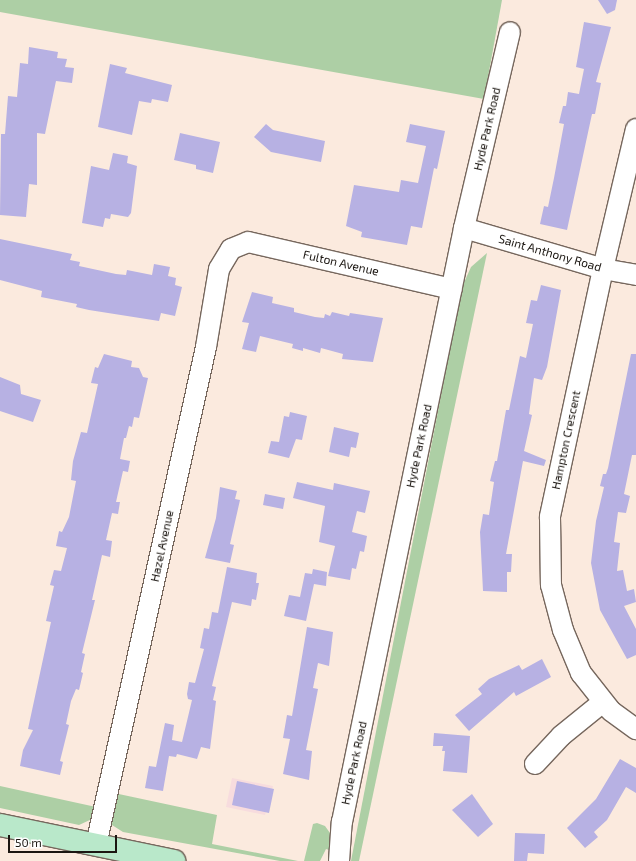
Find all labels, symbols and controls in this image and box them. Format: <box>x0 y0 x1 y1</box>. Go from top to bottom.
street label: Hyde Park Road <box>470 86 504 172</box>
street label: Saint Anthony Road <box>497 231 603 275</box>
street label: Fulton Avenue <box>301 247 381 279</box>
street label: Hampton Crescent <box>548 389 584 491</box>
street label: Hyde Park Road <box>403 403 435 489</box>
street label: Hazel Avenue <box>147 509 177 583</box>
street label: Hyde Park Road <box>338 720 370 806</box>
scale bar <box>10 827 119 853</box>
text: 50 m <box>15 835 42 849</box>

